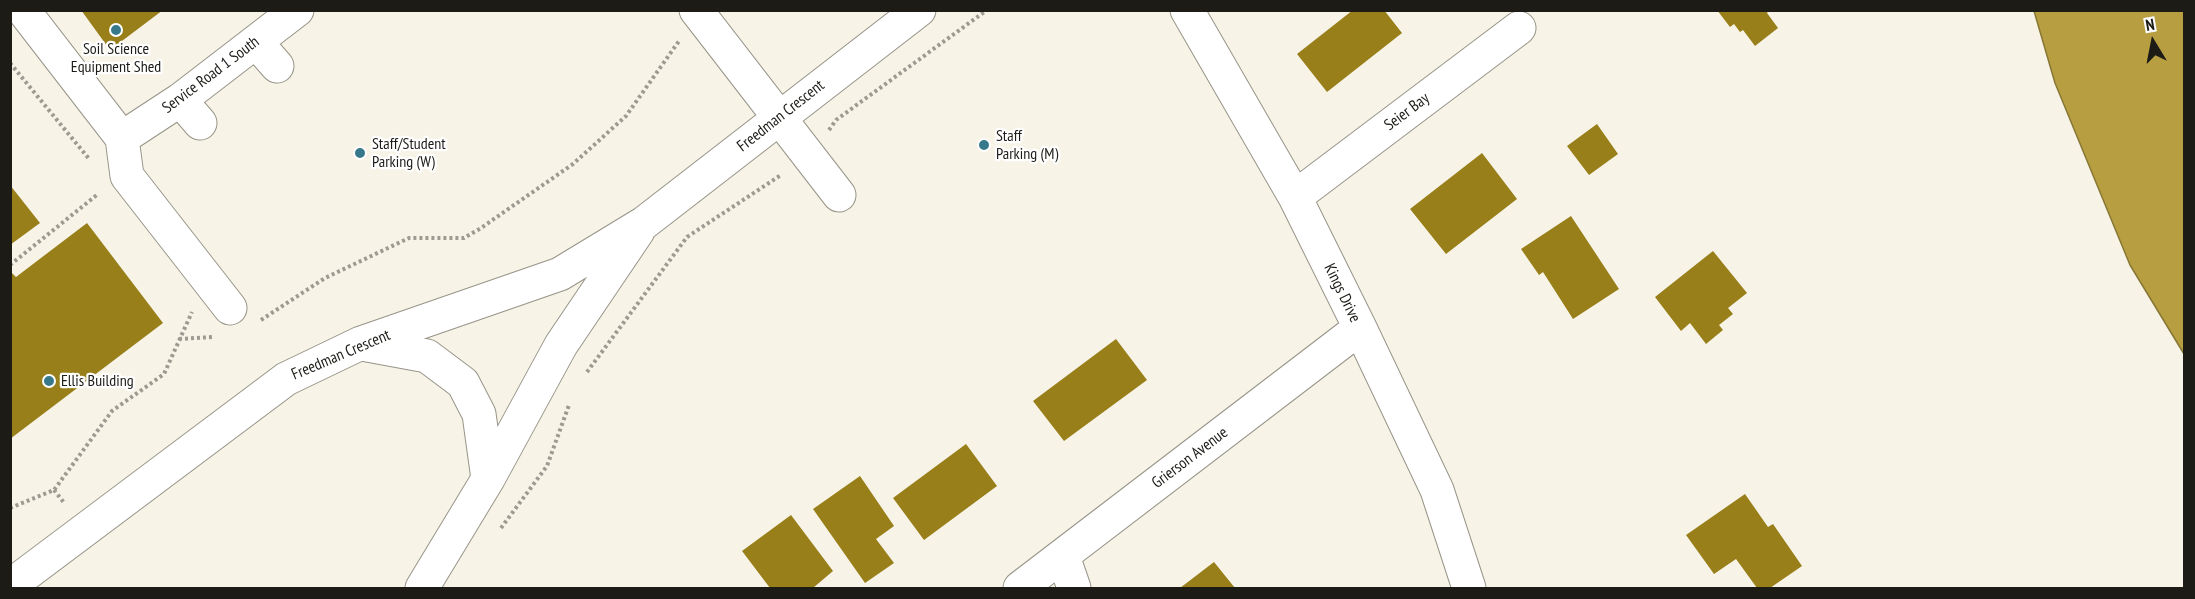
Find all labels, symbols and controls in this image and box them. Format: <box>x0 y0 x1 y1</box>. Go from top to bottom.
north arrow <box>2123 12 2183 72</box>
text: N <box>2144 14 2156 35</box>
marker: Soil Science Equipment Shed <box>109 23 123 37</box>
street label: Service Road 1 South <box>159 32 263 118</box>
place label: Soil Science Equipment Shed <box>71 39 161 77</box>
street label: Freedman Crescent <box>734 76 828 156</box>
street label: Seier Bay <box>1381 89 1433 135</box>
place label: Staff Parking (M) <box>996 126 1058 164</box>
place label: Staff/Student Parking (W) <box>372 134 446 172</box>
marker: Staff Parking (M) <box>977 138 991 152</box>
marker: Staff/Student Parking (W) <box>353 146 367 160</box>
street label: Kings Drive <box>1320 260 1364 326</box>
street label: Freedman Crescent <box>289 326 393 384</box>
place label: Ellis Building <box>61 371 134 391</box>
marker: Ellis Building <box>42 374 56 388</box>
street label: Grierson Avenue <box>1148 423 1232 493</box>

